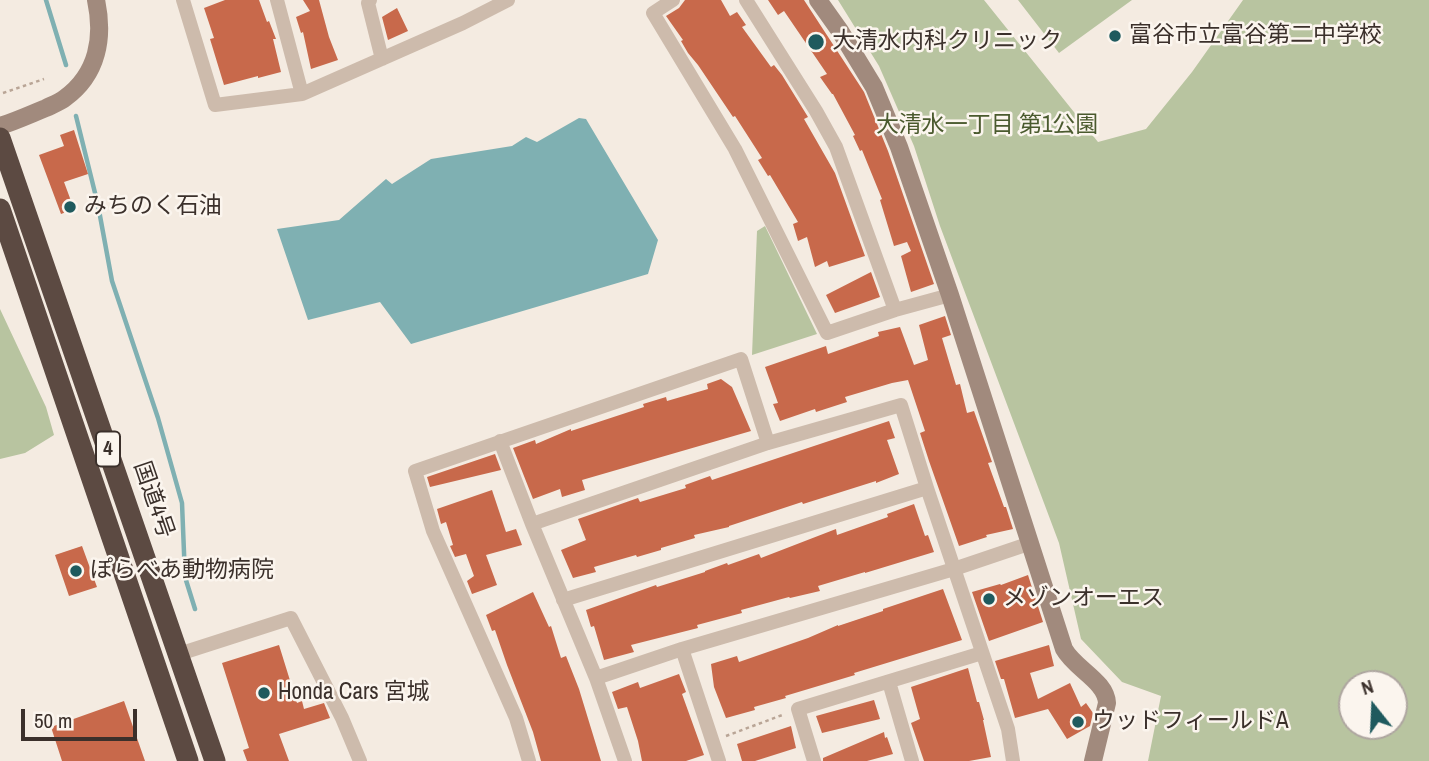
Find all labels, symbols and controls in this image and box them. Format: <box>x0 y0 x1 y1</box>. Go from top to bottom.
place label: 富谷市立富谷第二中学校 <box>1129 22 1382 50</box>
place label: 大清水内科クリニック <box>832 28 1062 56</box>
marker: 富谷市立富谷第二中学校 <box>1107 28 1123 44</box>
marker: 大清水内科クリニック <box>806 32 826 52</box>
park label: 大清水一丁目 第1公園 <box>876 112 1098 140</box>
place label: みちのく石油 <box>84 193 222 221</box>
marker: みちのく石油 <box>62 199 78 215</box>
road number: 4 <box>96 432 120 466</box>
street label: 国道4号 <box>127 458 179 542</box>
place label: ぽらべあ動物病院 <box>90 557 274 585</box>
marker: ぽらべあ動物病院 <box>68 563 84 579</box>
place label: メゾンオーエス <box>1003 585 1164 613</box>
marker: メゾンオーエス <box>981 591 997 607</box>
north arrow <box>1338 670 1408 740</box>
text: N <box>1358 673 1376 701</box>
place label: Honda Cars 宮城 <box>278 679 430 707</box>
marker: Honda Cars 宮城 <box>256 685 272 701</box>
scale bar <box>24 694 140 738</box>
text: 50 m <box>34 706 72 735</box>
place label: ウッドフィールドA <box>1092 708 1289 736</box>
marker: ウッドフィールドA <box>1070 714 1086 730</box>

